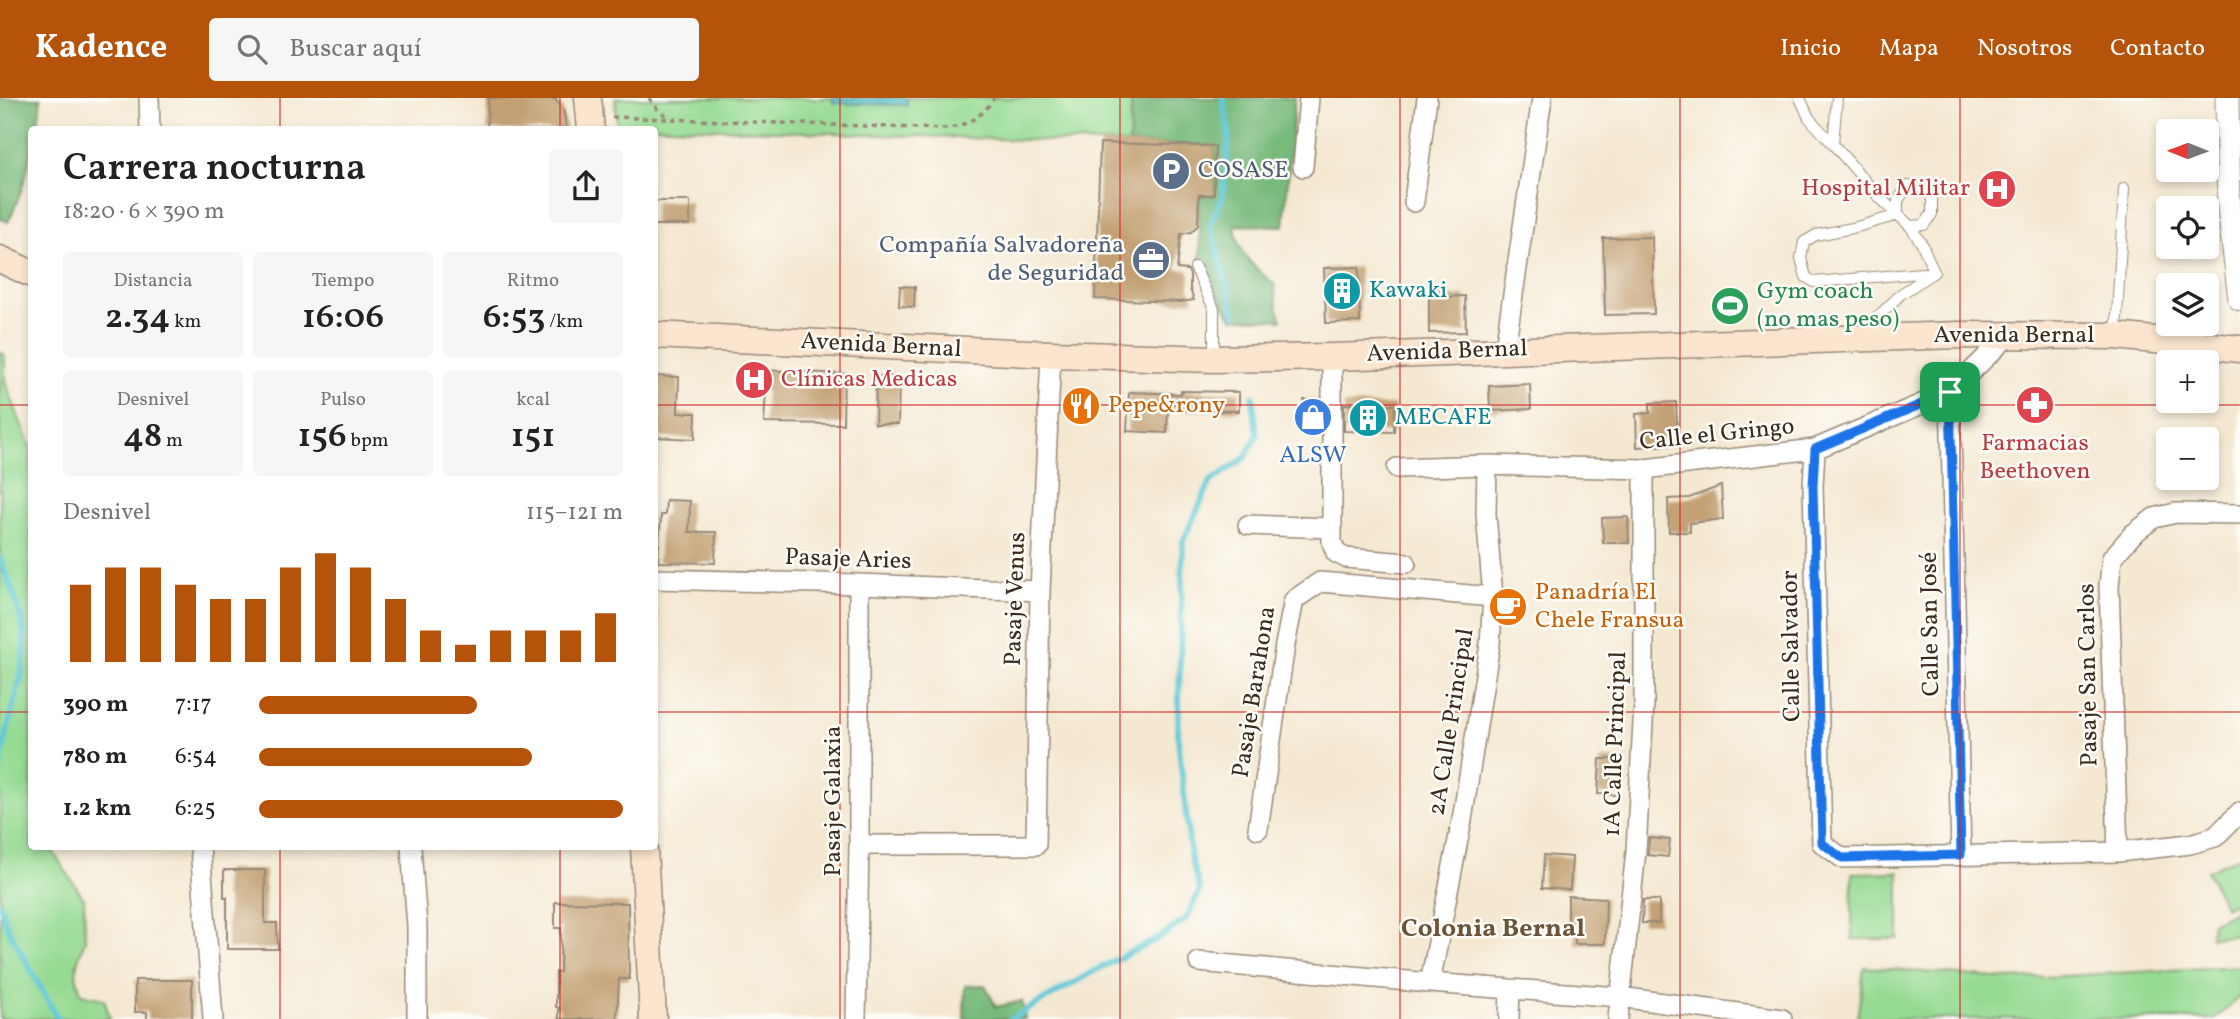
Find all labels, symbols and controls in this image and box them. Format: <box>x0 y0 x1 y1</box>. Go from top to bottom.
search box <box>209 18 699 81</box>
text: Kadence <box>35 26 167 72</box>
icon: search <box>233 30 271 68</box>
text: Buscar aquí <box>289 31 422 67</box>
text: Inicio <box>1780 32 1841 66</box>
text: Mapa <box>1879 32 1939 66</box>
text: Nosotros <box>1977 32 2072 66</box>
text: Contacto <box>2110 32 2205 66</box>
north arrow <box>2156 119 2219 182</box>
map controls <box>2156 119 2219 490</box>
text: Carrera nocturna <box>63 143 366 196</box>
button: share <box>549 149 623 223</box>
parking icon: COSASE <box>1150 150 1192 192</box>
place label: COSASE <box>1198 154 1289 188</box>
hospital icon: Hospital Militar <box>1976 168 2018 210</box>
place label: Hospital Militar <box>1801 172 1970 206</box>
text: 18:20 · 6 × 390 m <box>63 196 225 228</box>
button: locate <box>2156 196 2219 259</box>
place label: Compañía Salvadoreña de Seguridad <box>879 229 1124 291</box>
office icon: Compañía Salvadoreña de Seguridad <box>1130 239 1172 281</box>
text: Distancia <box>114 268 192 294</box>
text: Tiempo <box>312 268 374 294</box>
text: Ritmo <box>507 268 559 294</box>
building icon: Kawaki <box>1321 270 1363 312</box>
button: layers <box>2156 273 2219 336</box>
place label: Kawaki <box>1369 274 1447 308</box>
place label: Gym coach (no mas peso) <box>1757 275 1899 337</box>
sports icon: Gym coach (no mas peso) <box>1709 285 1751 327</box>
text: 2.34 <box>105 294 170 342</box>
text: 16:06 <box>302 294 384 342</box>
text: 6:53 <box>483 294 545 342</box>
text: km <box>170 309 201 335</box>
text: /km <box>545 309 583 335</box>
street label: Avenida Bernal <box>1934 319 2094 353</box>
street label: Avenida Bernal <box>800 325 962 367</box>
street label: Avenida Bernal <box>1366 332 1528 372</box>
button: + <box>2156 350 2219 413</box>
hospital icon: Clínicas Medicas <box>733 359 775 401</box>
pin <box>1920 362 1980 422</box>
place label: Clínicas Medicas <box>781 363 957 397</box>
icon: arrive <box>1931 373 1969 411</box>
pharmacy icon: Farmacias Beethoven <box>2014 384 2056 426</box>
restaurant icon: Pepe&rony <box>1060 385 1102 427</box>
text: Desnivel <box>117 387 189 413</box>
text: Pulso <box>320 387 366 413</box>
text: kcal <box>516 387 550 413</box>
place label: Pepe&rony <box>1108 389 1225 423</box>
shop icon: ALSW <box>1292 396 1334 438</box>
building icon: MECAFE <box>1347 397 1389 439</box>
place label: MECAFE <box>1395 401 1492 435</box>
street label: Calle el Gringo <box>1638 410 1796 460</box>
text: 48 <box>123 413 162 461</box>
text: 156 <box>297 413 347 461</box>
text: 151 <box>511 413 555 461</box>
place label: Farmacias Beethoven <box>1979 427 2091 489</box>
button: − <box>2156 427 2219 490</box>
text: m <box>162 428 183 454</box>
text: bpm <box>347 428 389 454</box>
place label: ALSW <box>1279 439 1347 473</box>
text: Desnivel <box>63 497 151 529</box>
text: 115–121 m <box>526 497 623 529</box>
street label: Pasaje Venus <box>997 531 1035 667</box>
street label: Pasaje Aries <box>784 541 912 579</box>
street label: Calle San José <box>1913 551 1949 697</box>
street label: Calle Salvador <box>1774 570 1810 722</box>
place label: Panadría El Chele Fransua <box>1535 576 1685 638</box>
street label: Pasaje San Carlos <box>2070 583 2108 767</box>
cafe icon: Panadría El Chele Fransua <box>1487 586 1529 628</box>
street label: Pasaje Barahona <box>1225 604 1285 780</box>
street label: 2A Calle Principal <box>1420 626 1484 818</box>
street label: 1A Calle Principal <box>1596 651 1636 837</box>
text: 390 m <box>63 689 128 721</box>
text: 7:17 <box>175 689 212 721</box>
street label: Pasaje Galaxia <box>817 725 851 877</box>
text: 780 m <box>63 741 127 773</box>
text: 6:54 <box>175 741 217 773</box>
text: 1.2 km <box>63 793 132 825</box>
text: 6:25 <box>175 793 215 825</box>
district label: Colonia Bernal <box>1401 911 1585 947</box>

